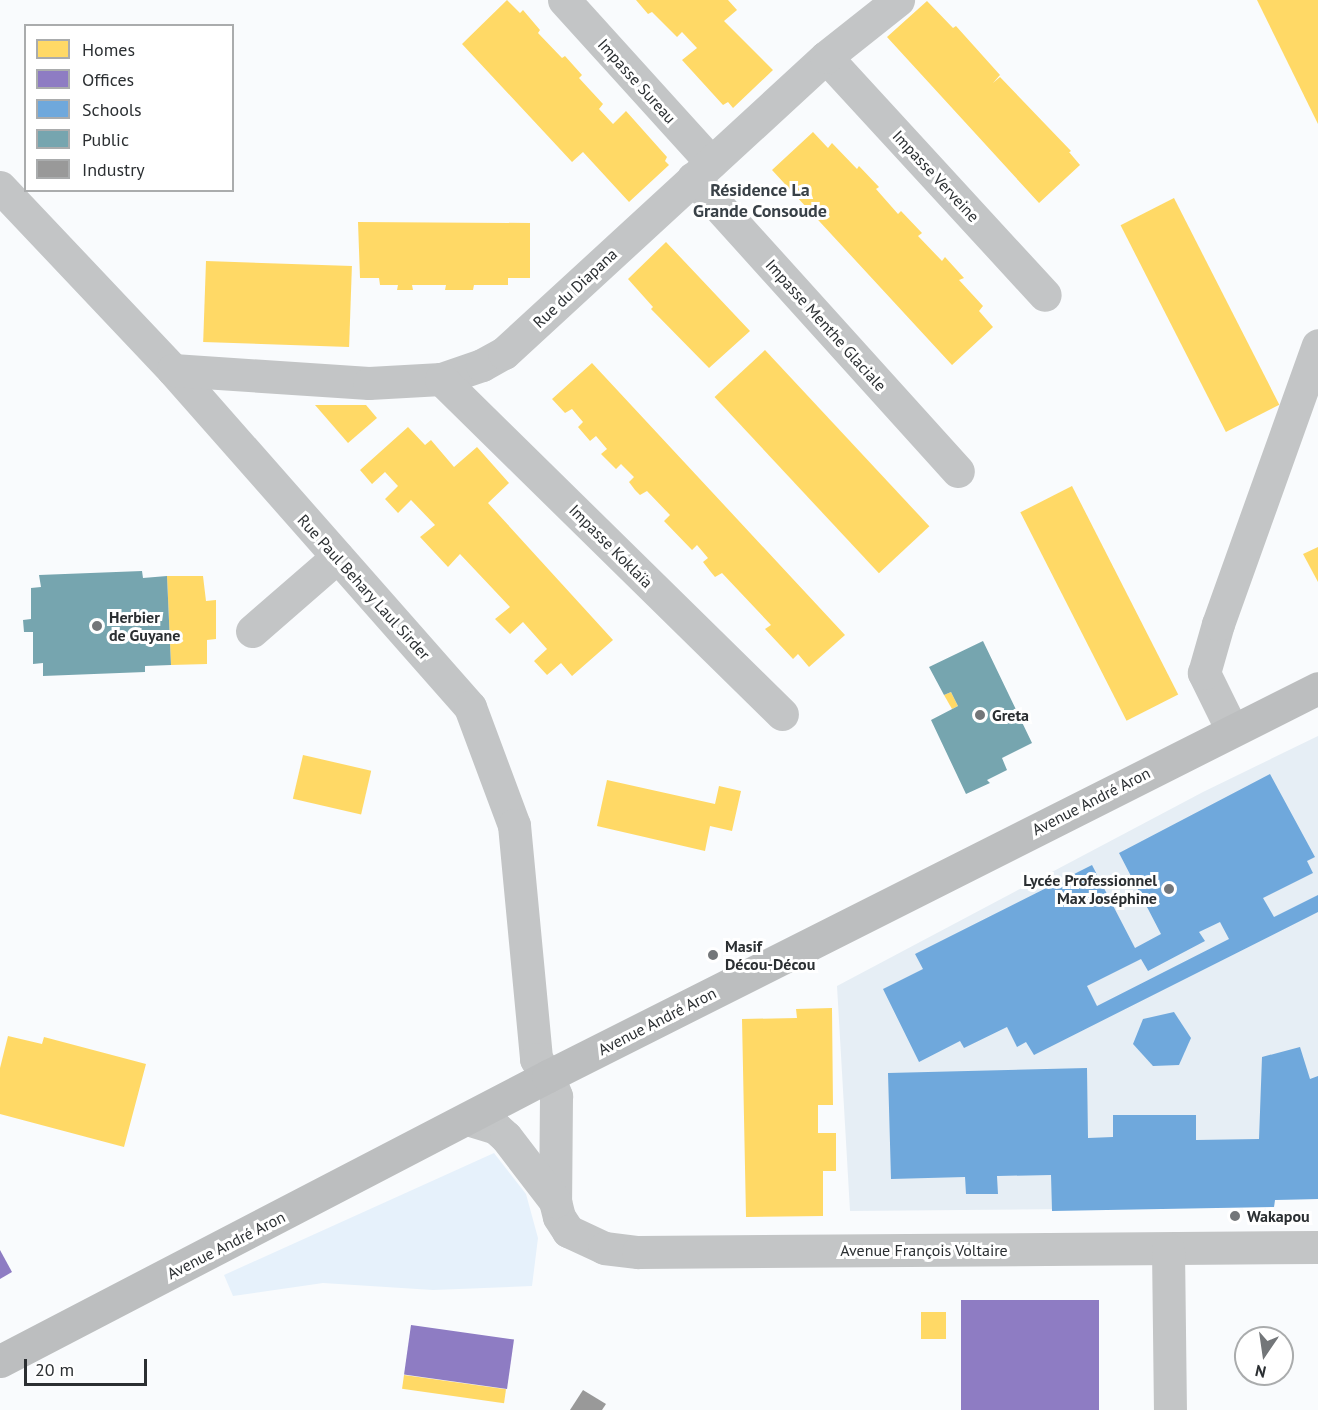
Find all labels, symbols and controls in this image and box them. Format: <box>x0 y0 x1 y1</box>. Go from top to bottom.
legend <box>24 24 234 192</box>
street label: Impasse Sureau <box>594 35 680 127</box>
text: Homes <box>82 38 135 61</box>
text: Offices <box>82 68 134 91</box>
text: Schools <box>82 98 142 121</box>
street label: Impasse Verveine <box>889 126 983 226</box>
text: Public <box>82 128 129 151</box>
text: Industry <box>82 158 145 181</box>
district label: Résidence La Grande Consoude <box>693 180 827 222</box>
street label: Rue du Diapana <box>529 244 621 332</box>
street label: Impasse Menthe Glaciale <box>762 255 890 395</box>
street label: Impasse Koklaïa <box>565 500 657 592</box>
street label: Rue Paul Behary Laul Sirder <box>293 510 435 664</box>
place label: Herbier de Guyane <box>109 607 181 645</box>
marker: Herbier de Guyane <box>90 619 104 633</box>
place label: Greta <box>992 705 1029 725</box>
marker: Greta <box>973 708 987 722</box>
street label: Avenue André Aron <box>1028 763 1154 839</box>
place label: Lycée Professionnel Max Joséphine <box>1023 870 1157 908</box>
marker: Lycée Professionnel Max Joséphine <box>1162 882 1176 896</box>
place label: Masif Décou-Décou <box>725 936 815 974</box>
marker: Masif Décou-Décou <box>706 948 720 962</box>
street label: Avenue André Aron <box>594 983 720 1059</box>
place label: Wakapou <box>1247 1206 1310 1226</box>
street label: Avenue André Aron <box>163 1207 289 1283</box>
marker: Wakapou <box>1228 1209 1242 1223</box>
street label: Avenue François Voltaire <box>840 1240 1008 1260</box>
north arrow <box>1234 1326 1294 1386</box>
scale bar <box>27 1347 150 1385</box>
text: 20 m <box>35 1358 74 1381</box>
text: N <box>1253 1361 1268 1383</box>

